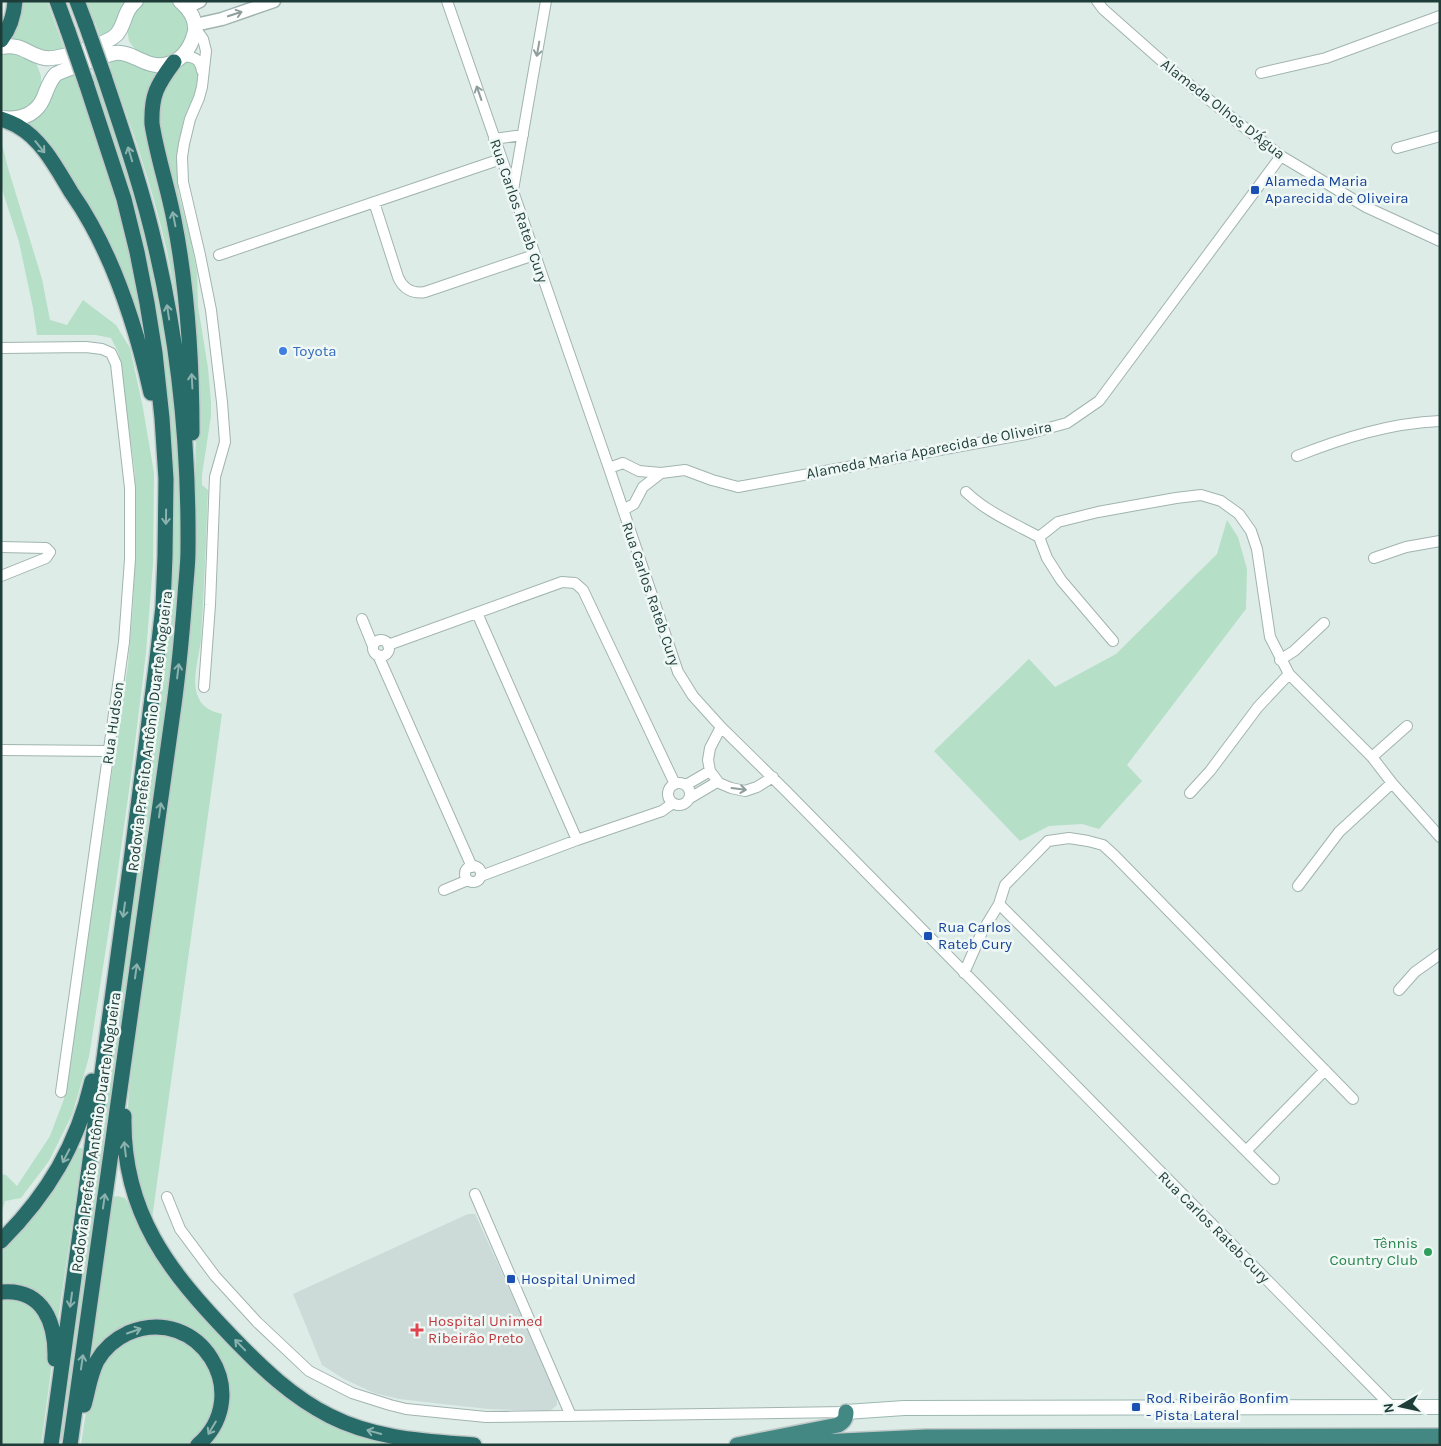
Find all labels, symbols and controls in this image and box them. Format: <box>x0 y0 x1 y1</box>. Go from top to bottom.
one-way arrow <box>227 9 242 18</box>
one-way arrow <box>532 41 542 57</box>
street label: Alameda Olhos D'Água <box>1157 55 1289 163</box>
one-way arrow <box>473 86 483 102</box>
street label: Rua Carlos Rateb Cury <box>486 137 552 285</box>
one-way arrow <box>35 140 46 153</box>
one-way arrow <box>124 146 134 162</box>
place label: Alameda Maria Aparecida de Oliveira <box>1265 172 1409 207</box>
marker: Alameda Maria Aparecida de Oliveira <box>1249 184 1261 196</box>
one-way arrow <box>169 212 178 228</box>
one-way arrow <box>163 304 173 320</box>
place label: Toyota <box>293 342 337 360</box>
marker: Toyota <box>277 345 289 357</box>
one-way arrow <box>187 373 196 389</box>
street label: Alameda Maria Aparecida de Oliveira <box>805 417 1053 483</box>
one-way arrow <box>161 509 171 525</box>
street label: Rua Carlos Rateb Cury <box>618 520 684 668</box>
street label: Rodovia Prefeito Antônio Duarte Nogueira <box>124 590 176 872</box>
one-way arrow <box>173 663 183 679</box>
street label: Rua Hudson <box>98 681 128 765</box>
one-way arrow <box>730 784 746 794</box>
one-way arrow <box>155 802 165 818</box>
one-way arrow <box>119 901 129 917</box>
place label: Rua Carlos Rateb Cury <box>938 918 1012 953</box>
marker: Rua Carlos Rateb Cury <box>922 930 934 942</box>
one-way arrow <box>131 963 141 979</box>
street label: Rodovia Prefeito Antônio Duarte Nogueira <box>67 991 125 1273</box>
one-way arrow <box>120 1141 130 1157</box>
one-way arrow <box>60 1148 70 1163</box>
street label: Rua Carlos Rateb Cury <box>1154 1167 1274 1287</box>
one-way arrow <box>99 1193 109 1209</box>
place label: Tênnis Country Club <box>1330 1234 1418 1269</box>
marker: Tênnis Country Club <box>1422 1246 1434 1258</box>
place label: Hospital Unimed <box>521 1270 636 1288</box>
marker: Hospital Unimed <box>505 1273 517 1285</box>
one-way arrow <box>66 1292 76 1308</box>
place label: Hospital Unimed Ribeirão Preto <box>428 1312 543 1347</box>
marker: Hospital Unimed Ribeirão Preto <box>410 1323 424 1337</box>
one-way arrow <box>126 1326 142 1335</box>
one-way arrow <box>234 1339 246 1351</box>
one-way arrow <box>77 1354 87 1370</box>
north arrow <box>1376 1381 1426 1431</box>
place label: Rod. Ribeirão Bonfim - Pista Lateral <box>1146 1389 1289 1424</box>
marker: Rod. Ribeirão Bonfim - Pista Lateral <box>1130 1401 1142 1413</box>
text: N <box>1379 1402 1398 1414</box>
one-way arrow <box>206 1421 217 1435</box>
one-way arrow <box>366 1427 382 1436</box>

